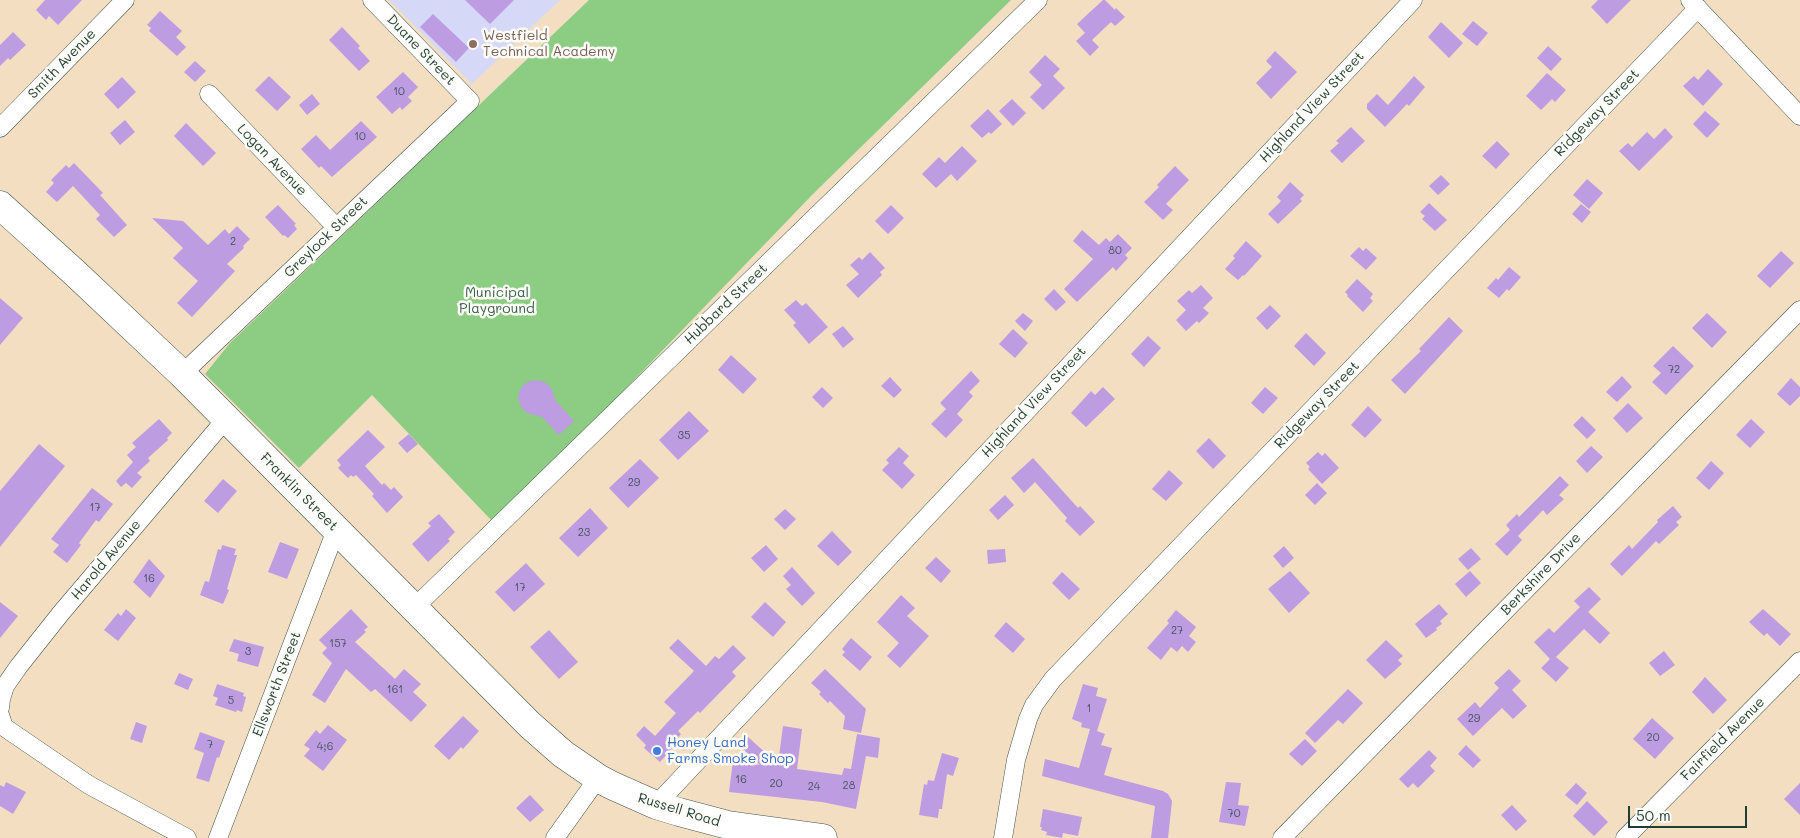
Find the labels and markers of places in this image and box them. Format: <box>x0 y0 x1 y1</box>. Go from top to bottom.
place label: Westfield Technical Academy <box>483 28 615 60</box>
marker: Westfield Technical Academy <box>467 38 479 50</box>
place label: Honey Land Farms Smoke Shop <box>667 735 794 768</box>
marker: Honey Land Farms Smoke Shop <box>651 745 663 757</box>

